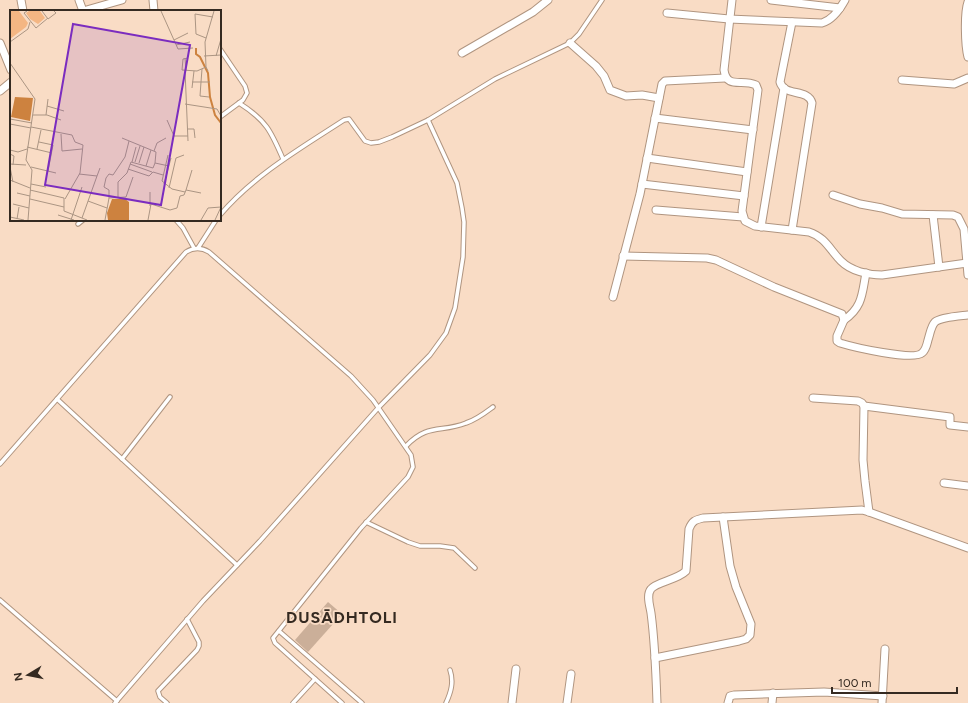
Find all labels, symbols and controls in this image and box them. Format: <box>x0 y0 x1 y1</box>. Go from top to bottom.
inset map <box>10 10 221 221</box>
district label: DUSĀDHTOLI <box>286 608 398 627</box>
north arrow <box>8 655 48 695</box>
scale bar <box>832 669 957 695</box>
text: N <box>12 671 26 682</box>
text: 100 m <box>838 676 872 690</box>

